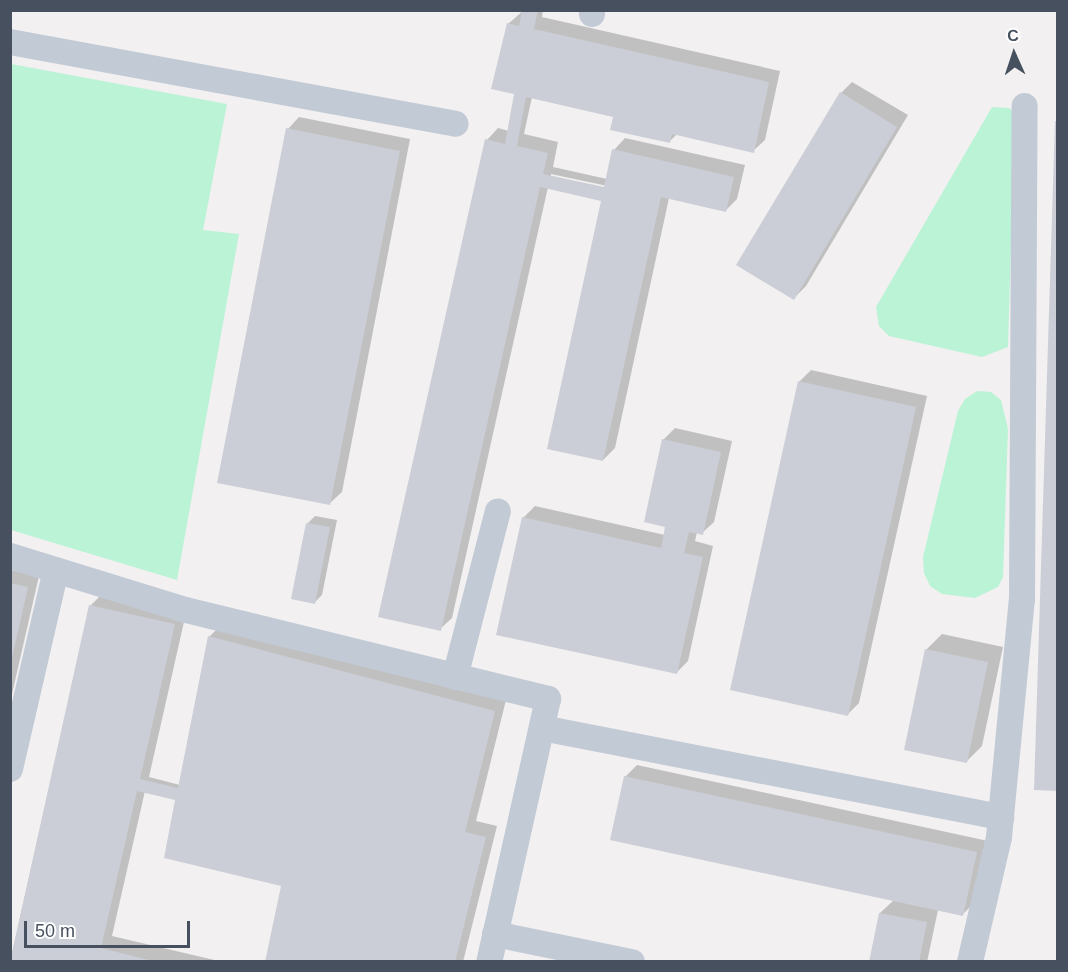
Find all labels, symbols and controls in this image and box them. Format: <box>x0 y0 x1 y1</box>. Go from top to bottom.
north arrow <box>984 24 1044 84</box>
text: С <box>1007 27 1019 44</box>
scale bar <box>27 909 194 947</box>
text: 50 m <box>35 921 75 941</box>

